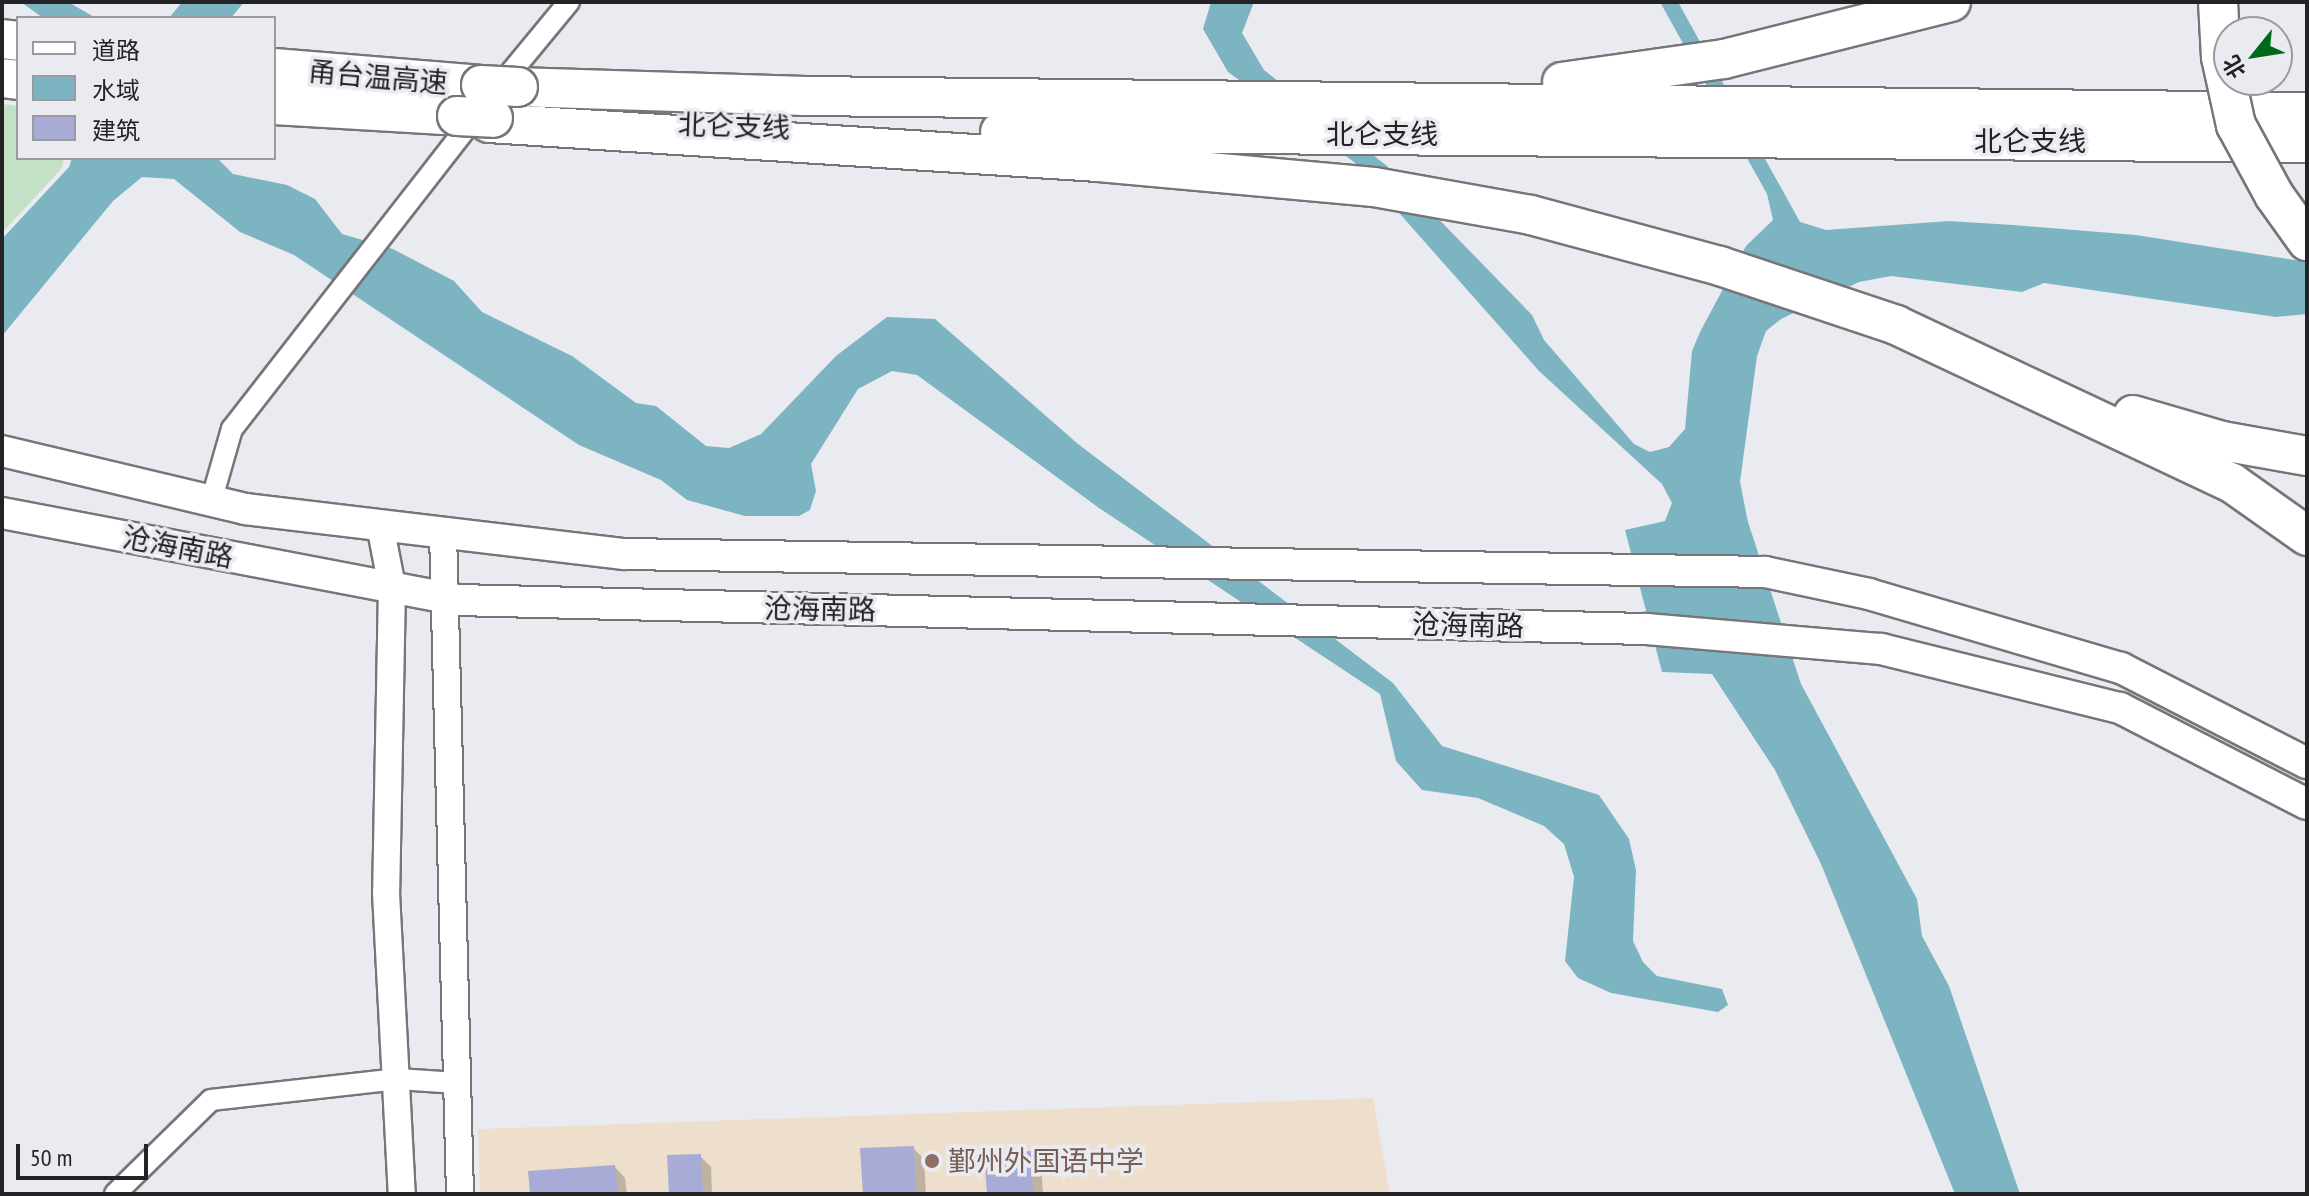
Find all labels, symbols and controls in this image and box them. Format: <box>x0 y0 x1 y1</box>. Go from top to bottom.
legend <box>16 16 276 160</box>
north arrow <box>2213 16 2293 96</box>
text: 道路 <box>92 35 140 66</box>
text: 北 <box>2216 50 2252 84</box>
street label: 甬台温高速 <box>307 54 449 100</box>
text: 水域 <box>92 75 140 106</box>
street label: 北仑支线 <box>677 107 791 145</box>
text: 建筑 <box>92 115 140 146</box>
street label: 北仑支线 <box>1326 117 1438 151</box>
street label: 北仑支线 <box>1974 124 2086 158</box>
street label: 沧海南路 <box>120 520 236 574</box>
street label: 沧海南路 <box>764 591 876 627</box>
street label: 沧海南路 <box>1412 607 1524 643</box>
scale bar <box>20 1128 152 1178</box>
text: 50 m <box>30 1142 72 1173</box>
place label: 鄞州外国语中学 <box>948 1144 1144 1178</box>
marker: 鄞州外国语中学 <box>923 1152 941 1170</box>

